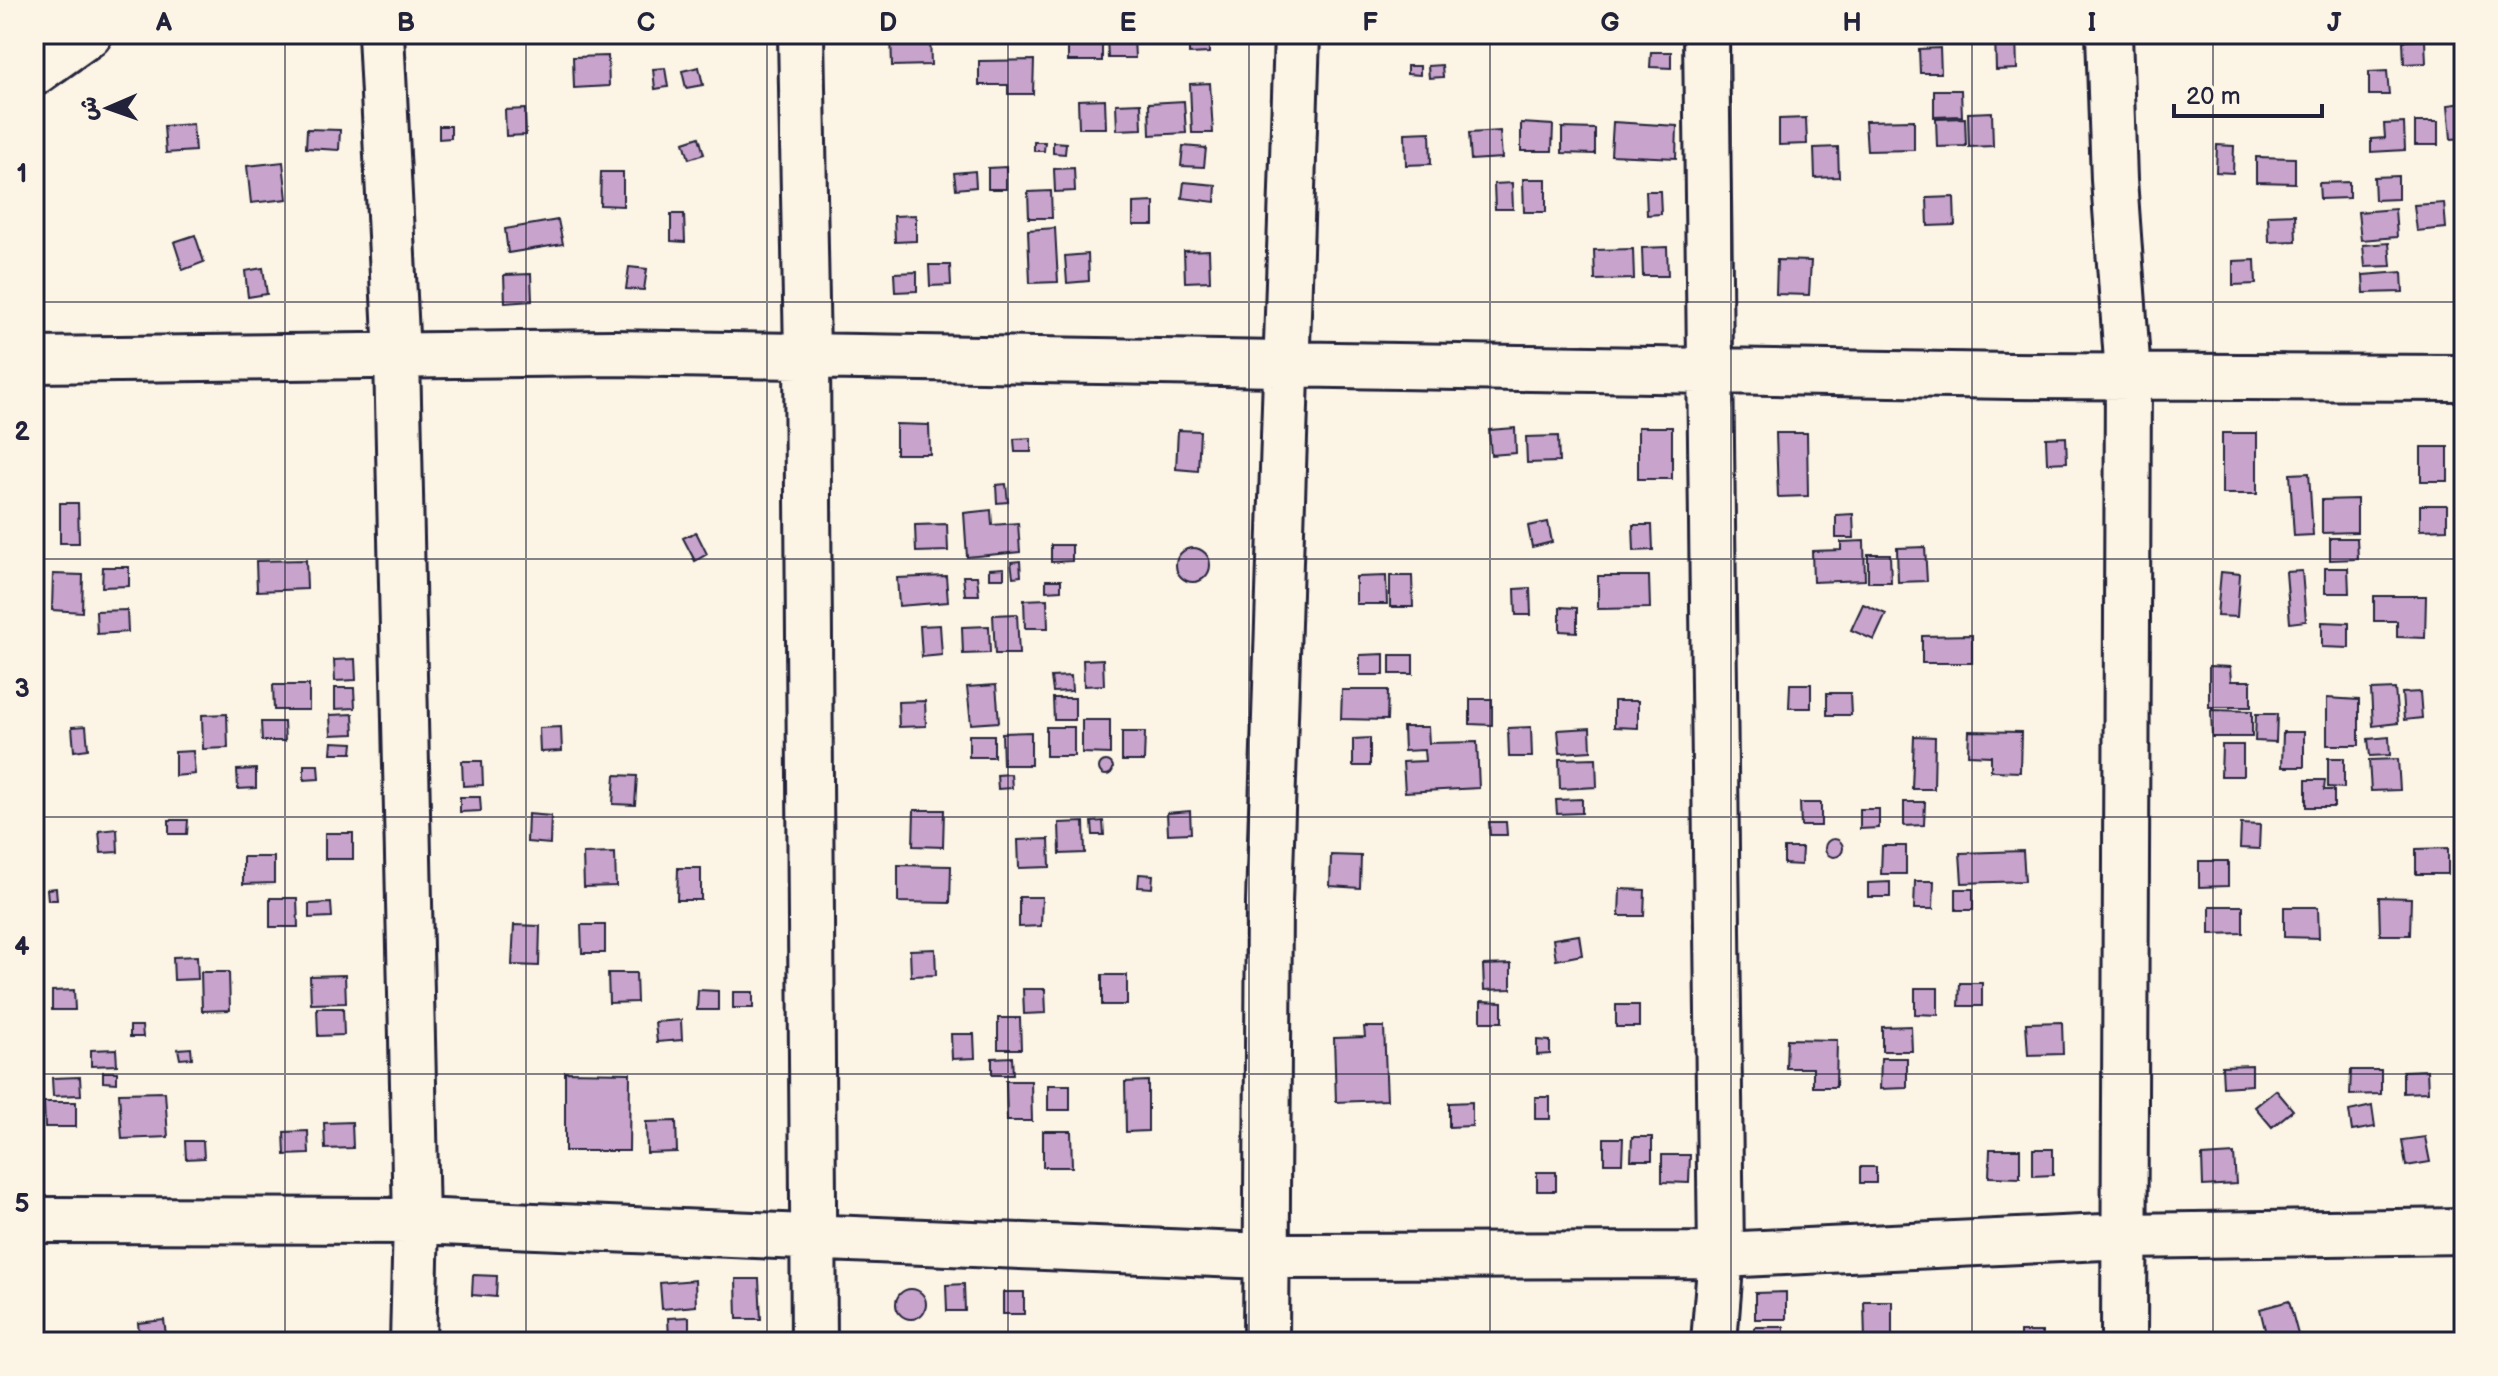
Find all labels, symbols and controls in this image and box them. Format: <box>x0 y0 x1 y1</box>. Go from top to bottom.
text: A <box>155 8 172 39</box>
text: B <box>397 8 415 39</box>
text: C <box>637 8 655 39</box>
text: D <box>879 8 897 39</box>
text: E <box>1120 8 1137 39</box>
text: F <box>1362 8 1378 39</box>
text: G <box>1600 8 1620 39</box>
text: H <box>1842 8 1862 39</box>
text: I <box>2088 8 2096 39</box>
text: J <box>2327 8 2342 39</box>
north arrow <box>68 68 148 148</box>
scale bar <box>2174 68 2322 118</box>
text: 20 m <box>2186 82 2241 111</box>
text: ش <box>76 96 103 121</box>
text: 1 <box>17 159 27 190</box>
text: 2 <box>14 417 30 448</box>
text: 3 <box>14 674 30 705</box>
text: 4 <box>14 932 30 963</box>
text: 5 <box>14 1189 30 1220</box>

